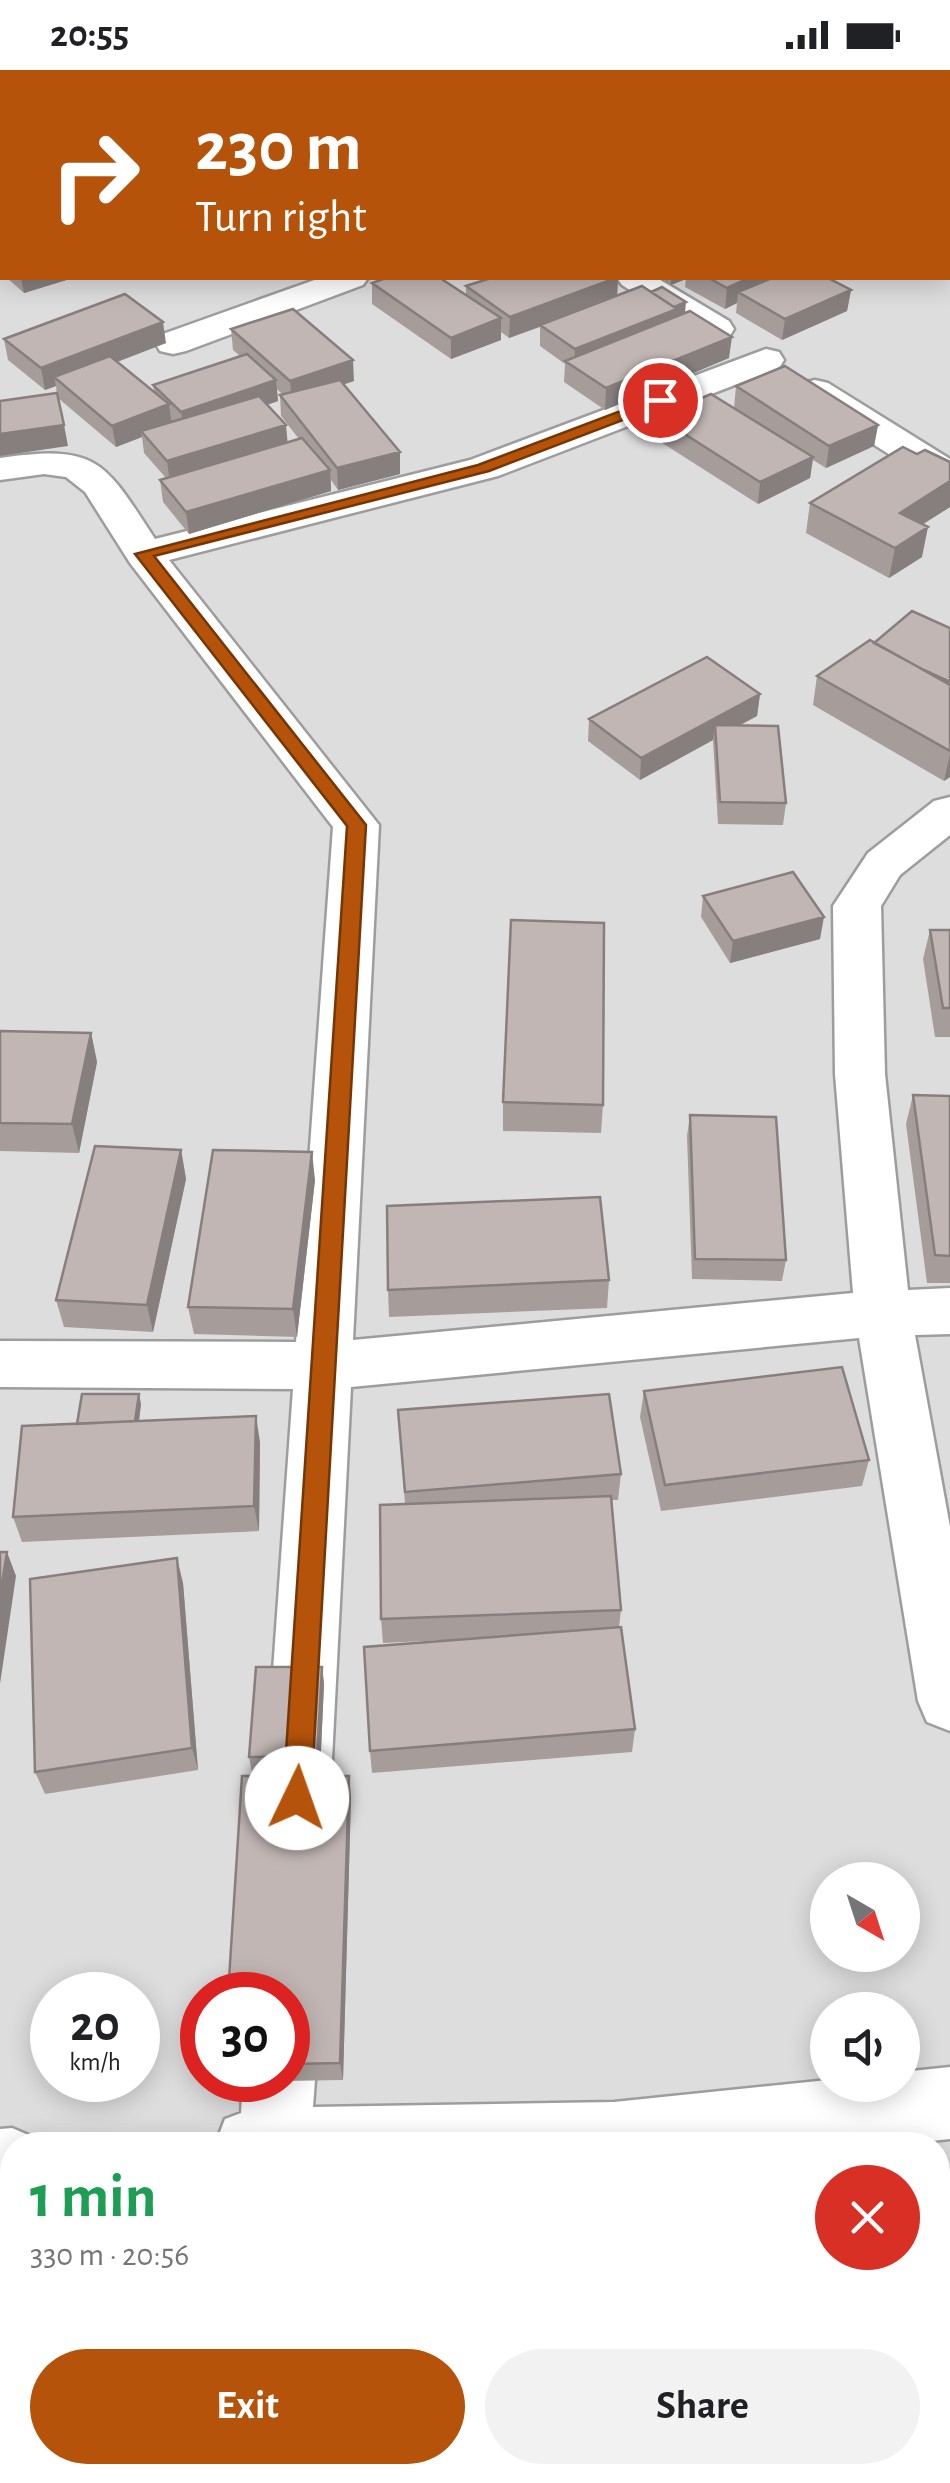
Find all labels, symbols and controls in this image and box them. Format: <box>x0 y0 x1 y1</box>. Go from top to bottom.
text: 20:55 <box>50 16 129 54</box>
icon: right <box>30 110 160 240</box>
text: 230 m <box>195 113 362 183</box>
text: Turn right <box>195 195 367 240</box>
pin <box>618 358 703 443</box>
icon: arrive <box>633 373 688 428</box>
position arrow <box>245 1746 349 1850</box>
north arrow <box>810 1862 920 1972</box>
map controls <box>810 1862 920 2102</box>
speed limit sign: 30 <box>180 1972 310 2102</box>
button: sound <box>810 1992 920 2102</box>
text: 20 <box>70 2000 120 2050</box>
text: km/h <box>69 2050 121 2075</box>
button: close <box>815 2165 920 2270</box>
text: 1 min <box>30 2168 156 2228</box>
text: 330 m · 20:56 <box>30 2239 189 2271</box>
button: Exit <box>30 2349 465 2464</box>
button: Share <box>485 2349 920 2464</box>

